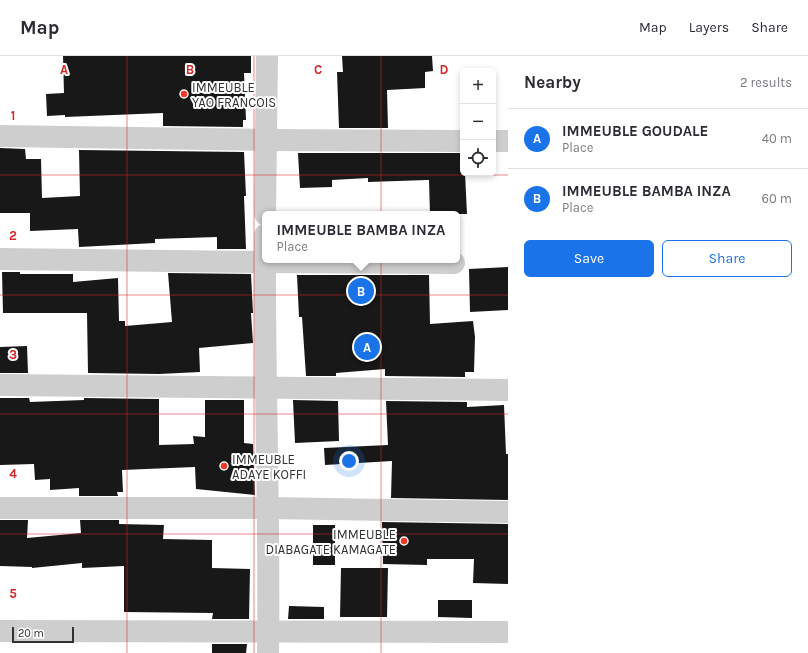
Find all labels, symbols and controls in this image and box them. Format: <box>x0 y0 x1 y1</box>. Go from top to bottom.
text: Map <box>20 17 59 39</box>
text: Map <box>639 19 667 36</box>
text: Layers <box>689 19 729 36</box>
text: Share <box>751 19 788 36</box>
text: A <box>60 62 68 77</box>
text: B <box>186 62 194 77</box>
text: C <box>314 62 322 77</box>
text: D <box>440 62 449 77</box>
map controls <box>460 68 496 176</box>
button: + <box>460 68 496 104</box>
text: Nearby <box>524 72 581 92</box>
text: 2 results <box>740 75 792 90</box>
place label: IMMEUBLE YAO FRANCOIS <box>192 80 276 110</box>
marker: IMMEUBLE YAO FRANCOIS <box>179 89 189 99</box>
button: − <box>460 104 496 140</box>
text: 1 <box>11 108 15 123</box>
text: IMMEUBLE GOUDALE <box>562 122 708 140</box>
text: A <box>533 131 541 146</box>
text: 40 m <box>762 131 792 146</box>
button: locate <box>460 140 496 176</box>
text: Place <box>562 140 593 155</box>
text: IMMEUBLE BAMBA INZA <box>562 182 731 200</box>
text: B <box>533 191 541 206</box>
text: 60 m <box>762 191 792 206</box>
text: Place <box>562 200 593 215</box>
popup <box>262 211 460 263</box>
text: IMMEUBLE BAMBA INZA <box>277 221 445 239</box>
text: 2 <box>9 228 17 243</box>
text: Place <box>277 239 308 254</box>
button: Save <box>524 240 654 277</box>
button: Share <box>662 240 792 277</box>
pin: B <box>348 276 374 306</box>
pin: A <box>354 332 380 362</box>
text: 3 <box>9 347 17 362</box>
your location <box>339 451 359 471</box>
place label: IMMEUBLE ADAYE KOFFI <box>232 452 306 482</box>
marker: IMMEUBLE ADAYE KOFFI <box>219 461 229 471</box>
text: 4 <box>9 466 17 481</box>
place label: IMMEUBLE DIABAGATE KAMAGATE <box>266 527 396 557</box>
marker: IMMEUBLE DIABAGATE KAMAGATE <box>399 536 409 546</box>
text: 5 <box>9 586 17 601</box>
scale bar <box>12 625 74 644</box>
text: 20 m <box>18 627 44 640</box>

